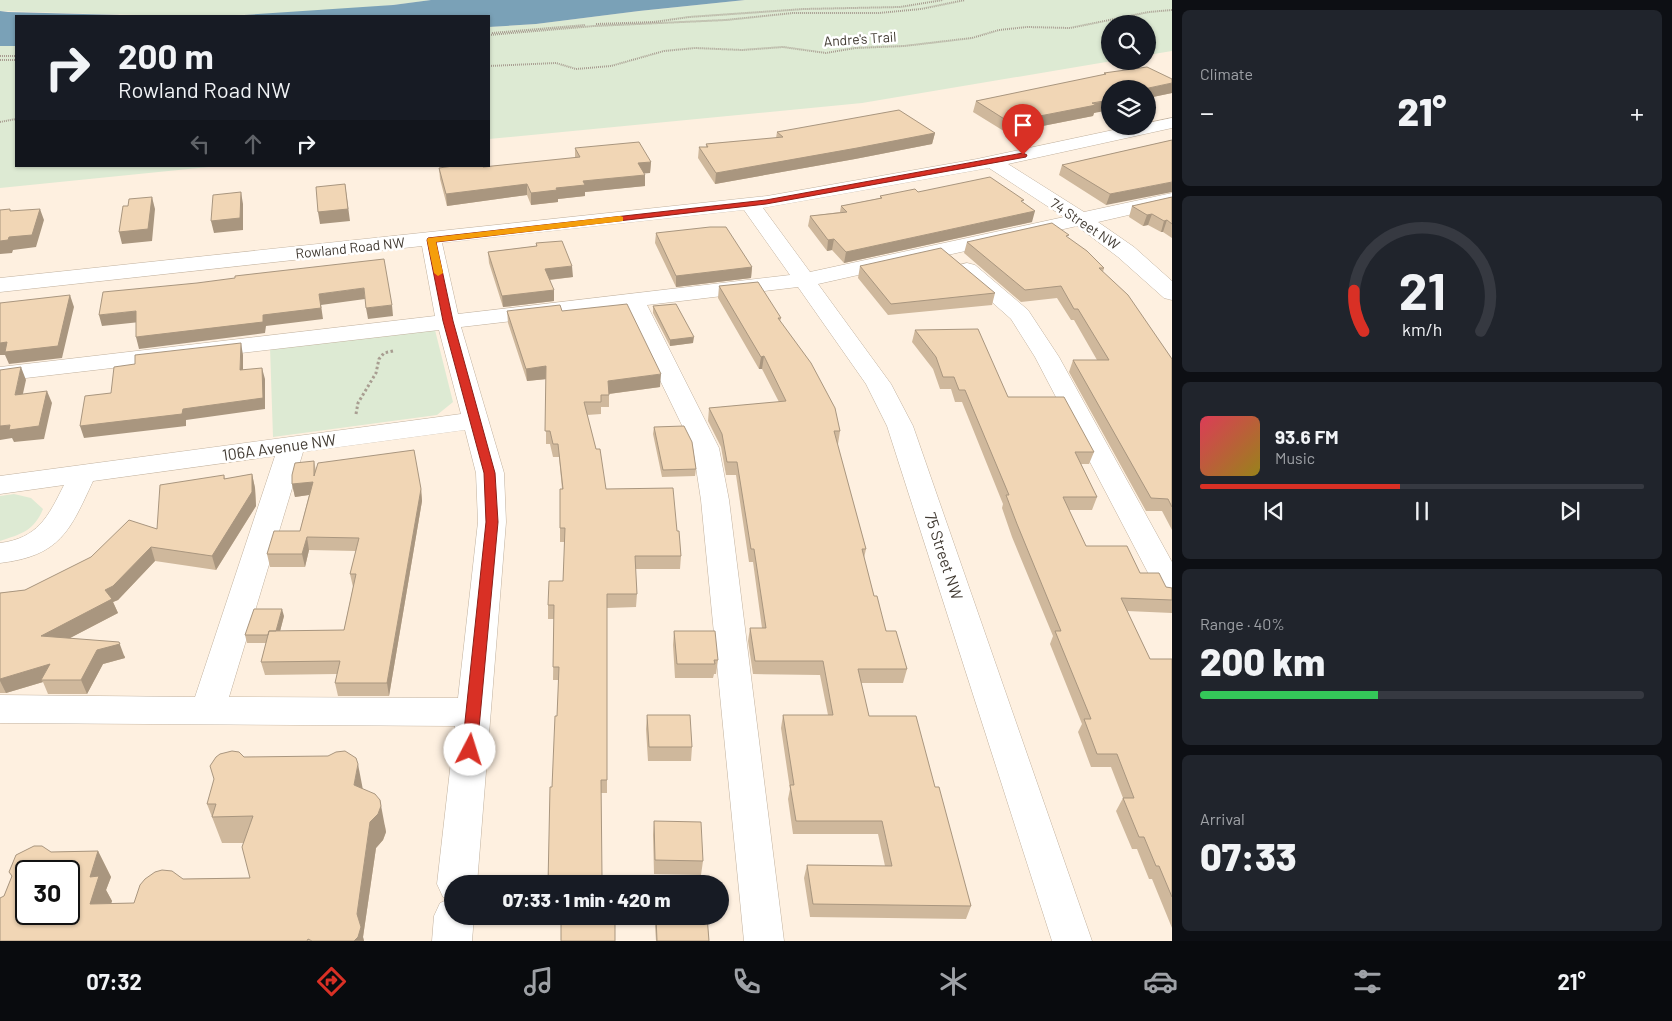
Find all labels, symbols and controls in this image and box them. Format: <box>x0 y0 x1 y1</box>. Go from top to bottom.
map controls <box>1101 15 1156 135</box>
button: search <box>1101 15 1156 70</box>
street label: Andre's Trail <box>823 27 897 50</box>
text: 200 m <box>118 34 214 76</box>
icon: right <box>35 35 100 100</box>
text: Climate <box>1200 64 1253 83</box>
text: Rowland Road NW <box>118 76 290 102</box>
button: layers <box>1101 80 1156 135</box>
text: 21° <box>1397 88 1447 134</box>
text: − <box>1200 95 1214 129</box>
text: + <box>1630 95 1644 129</box>
pin <box>1002 104 1044 155</box>
icon: arrive <box>1009 111 1037 139</box>
icon: left <box>186 130 214 158</box>
icon: ahead <box>239 130 267 158</box>
icon: right <box>292 130 320 158</box>
street label: 74 Street NW <box>1047 194 1123 253</box>
street label: Rowland Road NW <box>294 233 405 262</box>
text: 21 <box>1398 258 1446 320</box>
text: km/h <box>1402 318 1442 340</box>
text: 93.6 FM <box>1275 425 1339 448</box>
street label: 106A Avenue NW <box>221 429 337 464</box>
text: Music <box>1275 448 1315 467</box>
icon: previous <box>1260 497 1288 525</box>
icon: pause <box>1408 497 1436 525</box>
icon: next <box>1556 497 1584 525</box>
street label: 75 Street NW <box>921 510 968 602</box>
text: Range · 40% <box>1200 614 1285 633</box>
text: 200 km <box>1200 638 1325 684</box>
position arrow <box>443 723 495 775</box>
text: Arrival <box>1200 809 1245 828</box>
text: 07:33 <box>1200 833 1297 879</box>
speed limit sign: 30 <box>15 860 80 925</box>
text: 07:33 · 1 min · 420 m <box>503 888 670 911</box>
icon: directions <box>314 964 349 999</box>
icon: music <box>521 964 556 999</box>
icon: phone <box>729 964 764 999</box>
icon: climate <box>936 964 971 999</box>
icon: car <box>1143 964 1178 999</box>
icon: filters <box>1350 964 1385 999</box>
text: 07:32 <box>86 968 142 994</box>
text: 21° <box>1558 968 1586 994</box>

